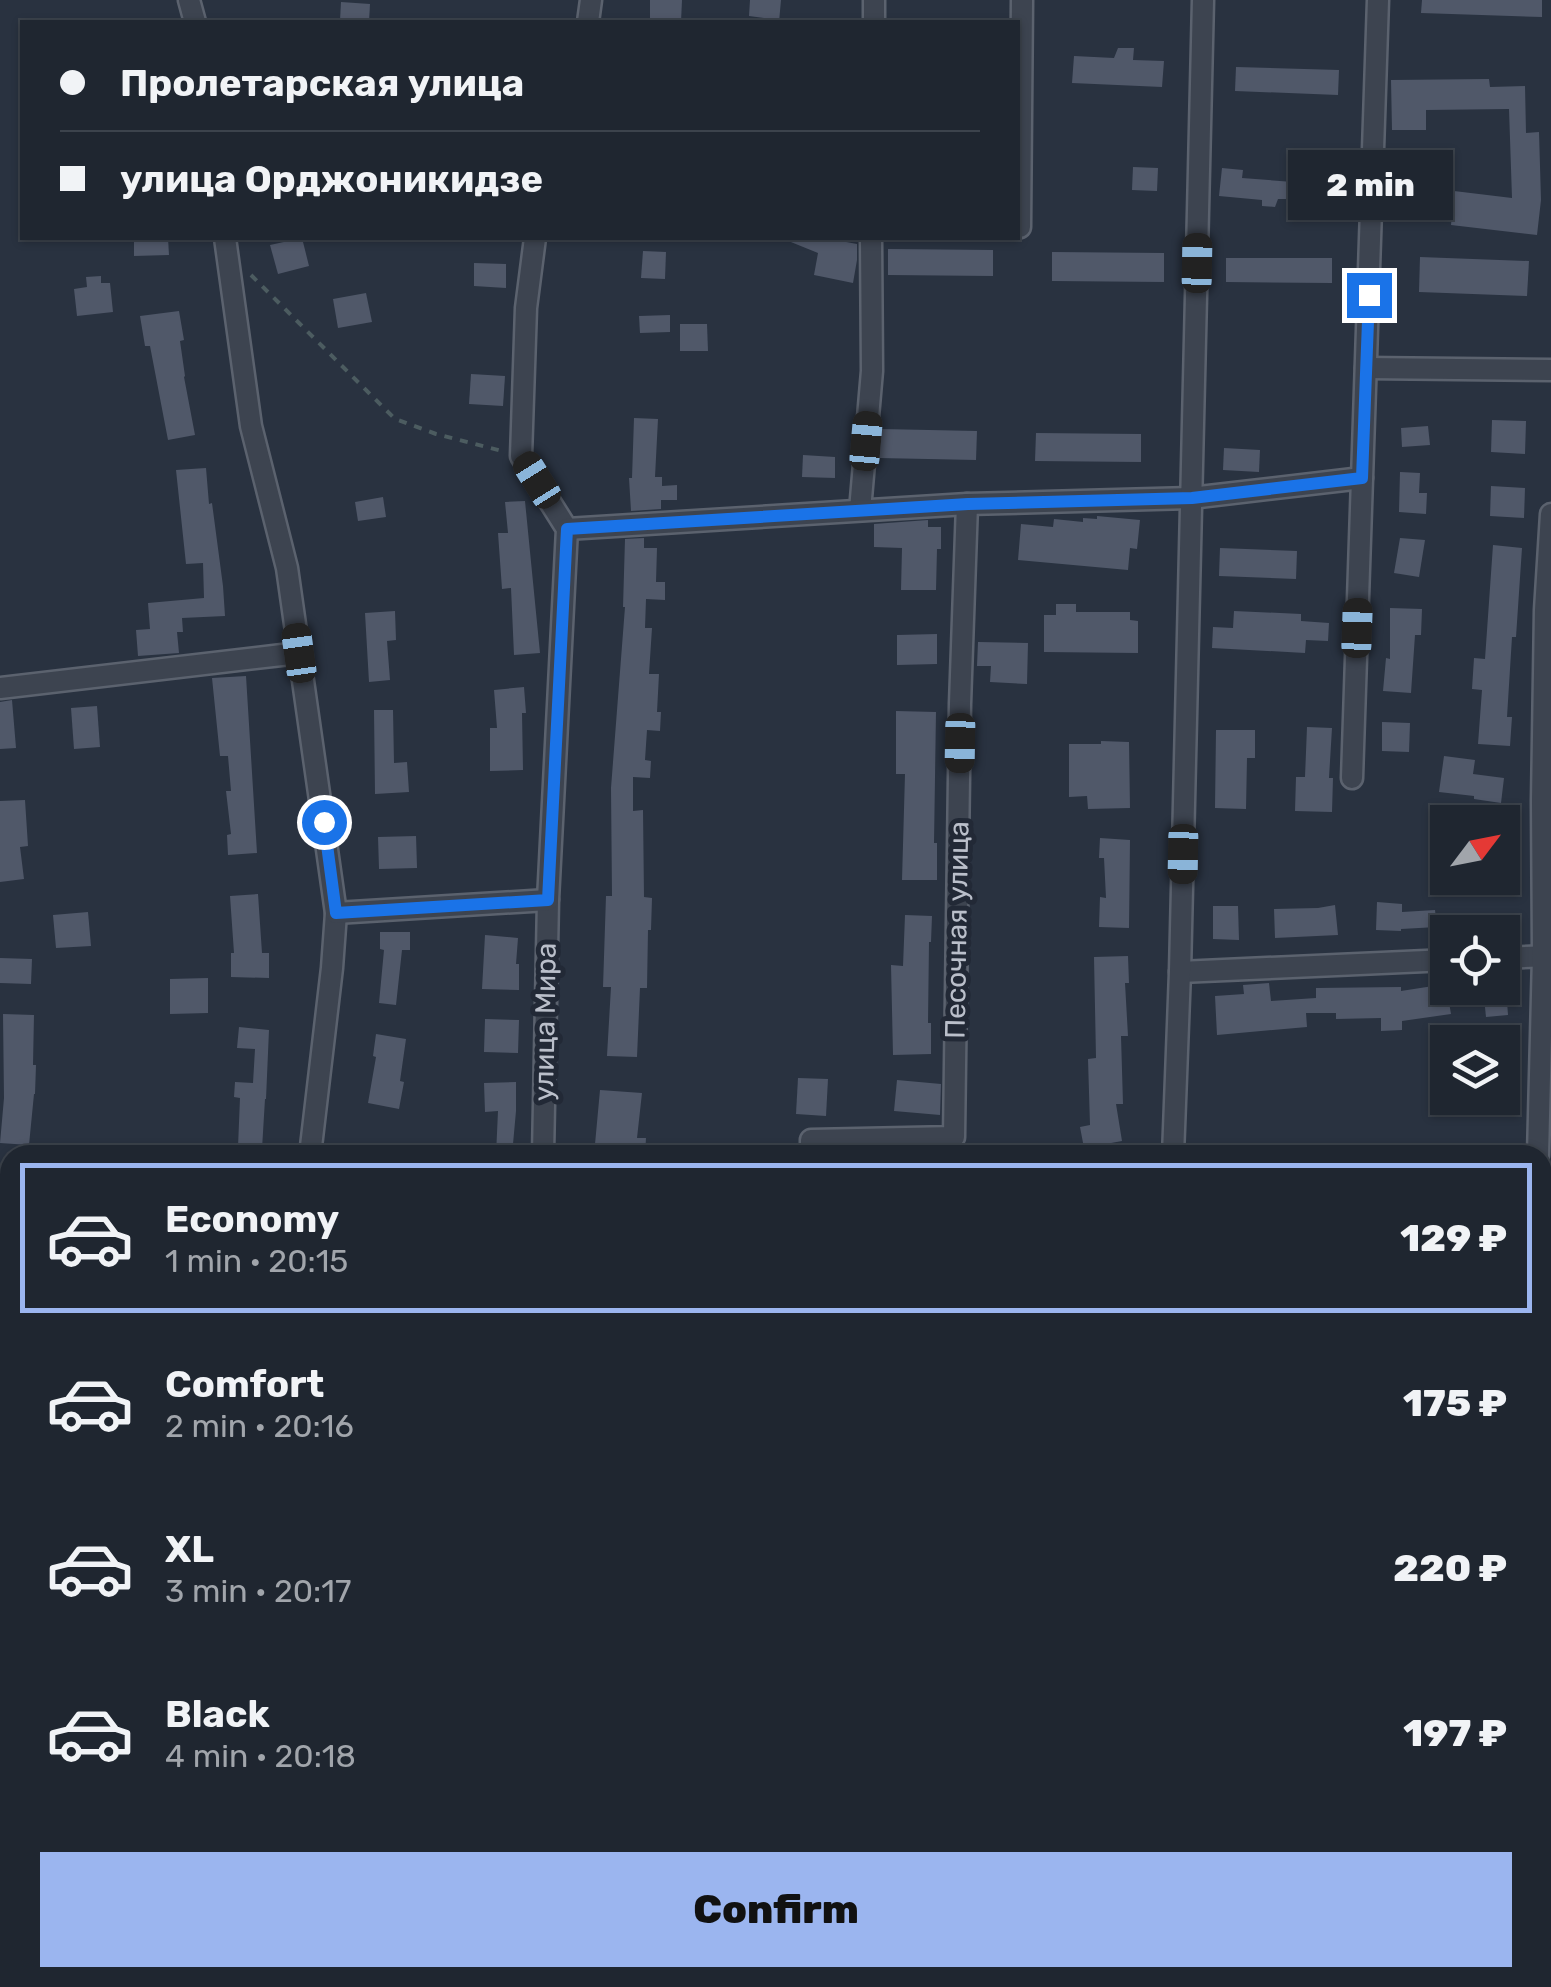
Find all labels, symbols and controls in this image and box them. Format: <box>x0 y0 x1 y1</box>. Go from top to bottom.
text: Пролетарская улица <box>120 60 524 106</box>
callout: 2 min <box>1286 150 1452 220</box>
text: улица Орджоникидзе <box>120 156 543 202</box>
text: 2 min <box>1326 166 1415 204</box>
car <box>1181 233 1213 293</box>
route end <box>1347 273 1392 318</box>
car <box>848 410 884 472</box>
car <box>508 447 566 513</box>
car <box>1341 597 1373 659</box>
car <box>280 621 318 685</box>
car <box>944 713 976 773</box>
route start <box>302 800 347 845</box>
north arrow <box>1430 805 1520 895</box>
map controls <box>1430 805 1520 1115</box>
street label: Песочная улица <box>939 821 975 1039</box>
car <box>1167 824 1199 884</box>
button: locate <box>1430 915 1520 1005</box>
street label: улица Мира <box>527 942 563 1102</box>
button: layers <box>1430 1025 1520 1115</box>
icon: car <box>45 1193 135 1283</box>
text: Economy <box>165 1196 339 1242</box>
text: 129 ₽ <box>1400 1215 1507 1261</box>
text: 1 min · 20:15 <box>165 1242 348 1280</box>
icon: car <box>45 1358 135 1448</box>
text: Comfort <box>165 1361 324 1407</box>
text: 175 ₽ <box>1403 1380 1507 1426</box>
text: 2 min · 20:16 <box>165 1407 354 1445</box>
icon: car <box>45 1523 135 1613</box>
text: XL <box>165 1526 214 1572</box>
text: 220 ₽ <box>1393 1545 1507 1591</box>
text: 3 min · 20:17 <box>165 1572 351 1610</box>
icon: car <box>45 1688 135 1778</box>
text: Black <box>165 1691 270 1737</box>
text: 197 ₽ <box>1403 1710 1507 1756</box>
text: 4 min · 20:18 <box>165 1737 356 1775</box>
button: Confirm <box>40 1852 1512 1967</box>

